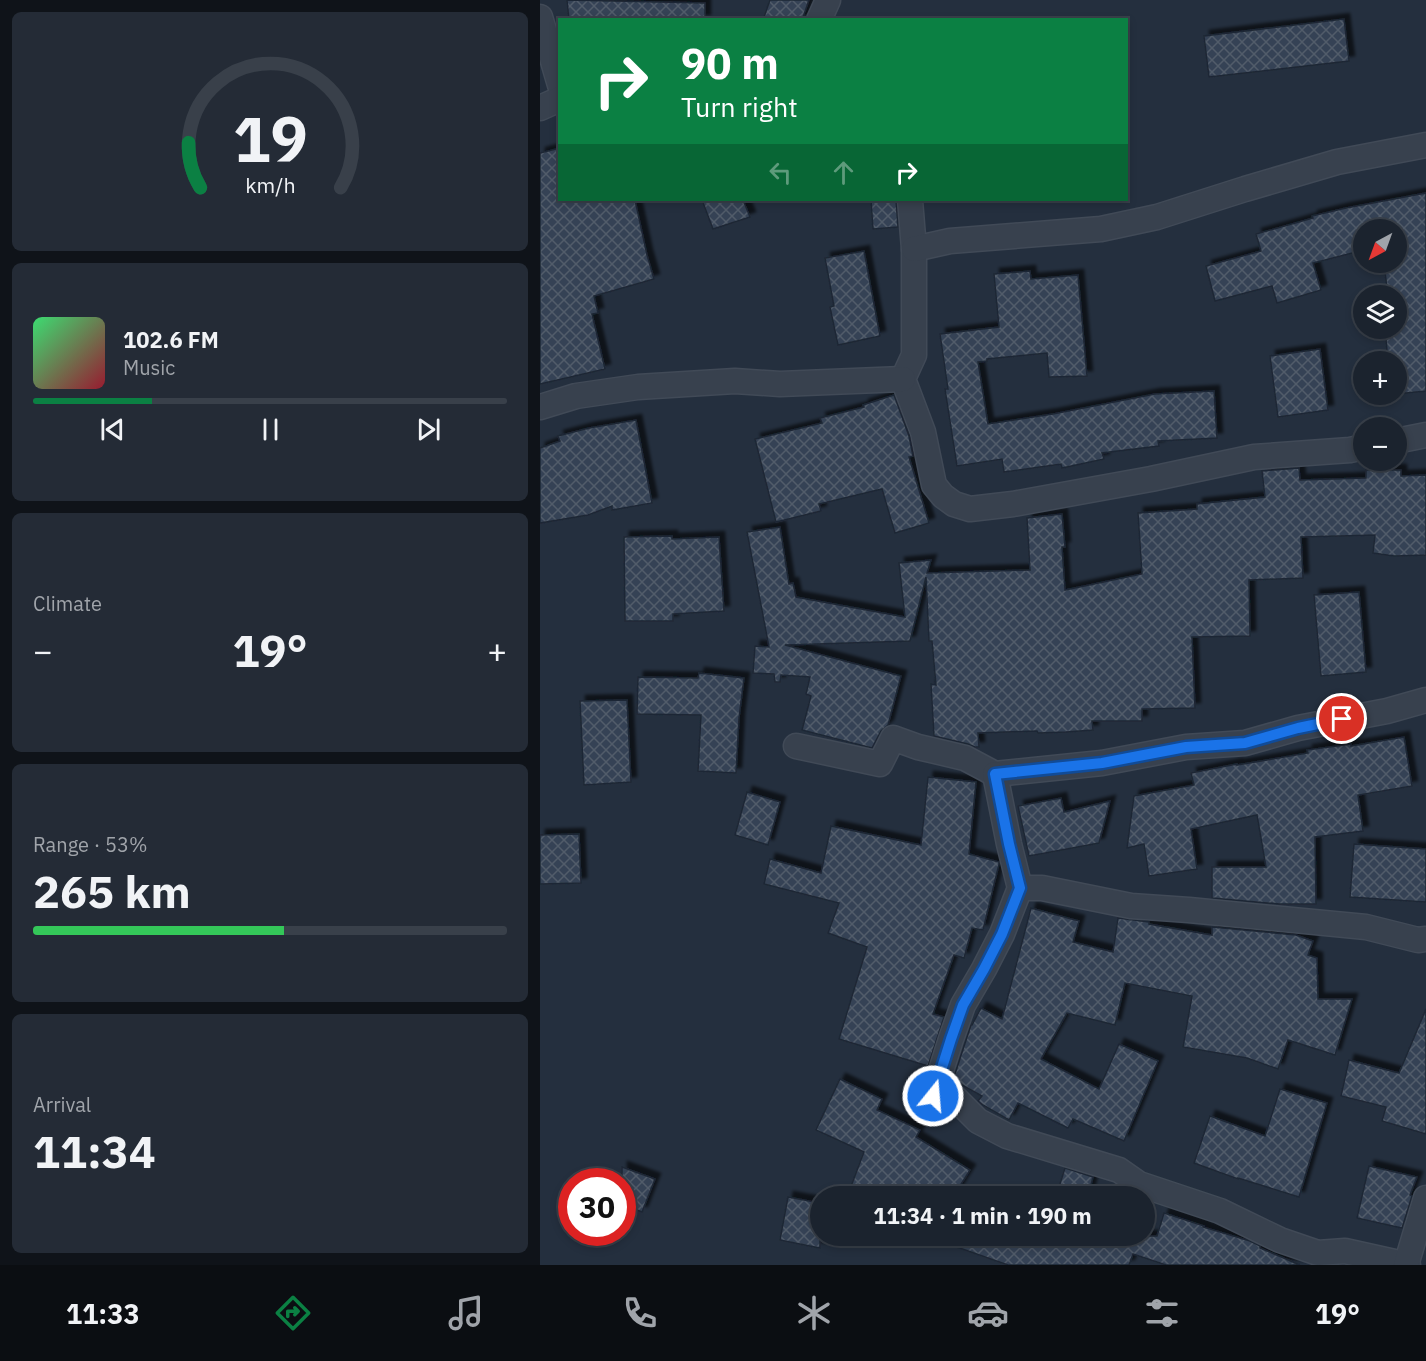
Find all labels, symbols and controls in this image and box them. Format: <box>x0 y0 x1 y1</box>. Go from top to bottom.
text: 90 m <box>681 36 779 91</box>
icon: right <box>582 42 660 120</box>
text: Turn right <box>681 89 798 124</box>
text: 19 <box>233 98 307 179</box>
icon: left <box>764 156 797 189</box>
icon: ahead <box>827 156 860 189</box>
icon: right <box>890 156 923 189</box>
text: km/h <box>245 172 295 200</box>
north arrow <box>1353 219 1407 273</box>
map controls <box>1353 219 1407 471</box>
button: layers <box>1353 285 1407 339</box>
text: 102.6 FM <box>123 325 219 354</box>
button: + <box>1353 351 1407 405</box>
text: Music <box>123 354 175 381</box>
icon: previous <box>96 413 129 446</box>
icon: pause <box>254 413 287 446</box>
icon: next <box>412 413 445 446</box>
button: − <box>1353 417 1407 471</box>
text: Climate <box>33 590 102 617</box>
text: 19° <box>232 621 308 679</box>
text: − <box>33 629 53 672</box>
text: + <box>487 629 507 672</box>
pin <box>1316 693 1367 744</box>
icon: arrive <box>1325 702 1358 735</box>
text: Range · 53% <box>33 831 148 858</box>
text: 265 km <box>33 862 191 920</box>
position arrow <box>901 1064 965 1128</box>
text: Arrival <box>33 1091 91 1118</box>
text: 11:34 <box>33 1122 156 1180</box>
speed limit sign: 30 <box>558 1168 636 1246</box>
text: 11:34 · 1 min · 190 m <box>873 1201 1092 1230</box>
icon: directions <box>272 1292 314 1334</box>
icon: music <box>445 1292 487 1334</box>
icon: phone <box>619 1292 661 1334</box>
icon: climate <box>793 1292 835 1334</box>
icon: car <box>967 1292 1009 1334</box>
icon: filters <box>1141 1292 1183 1334</box>
text: 11:33 <box>66 1296 140 1331</box>
text: 19° <box>1315 1296 1360 1331</box>

